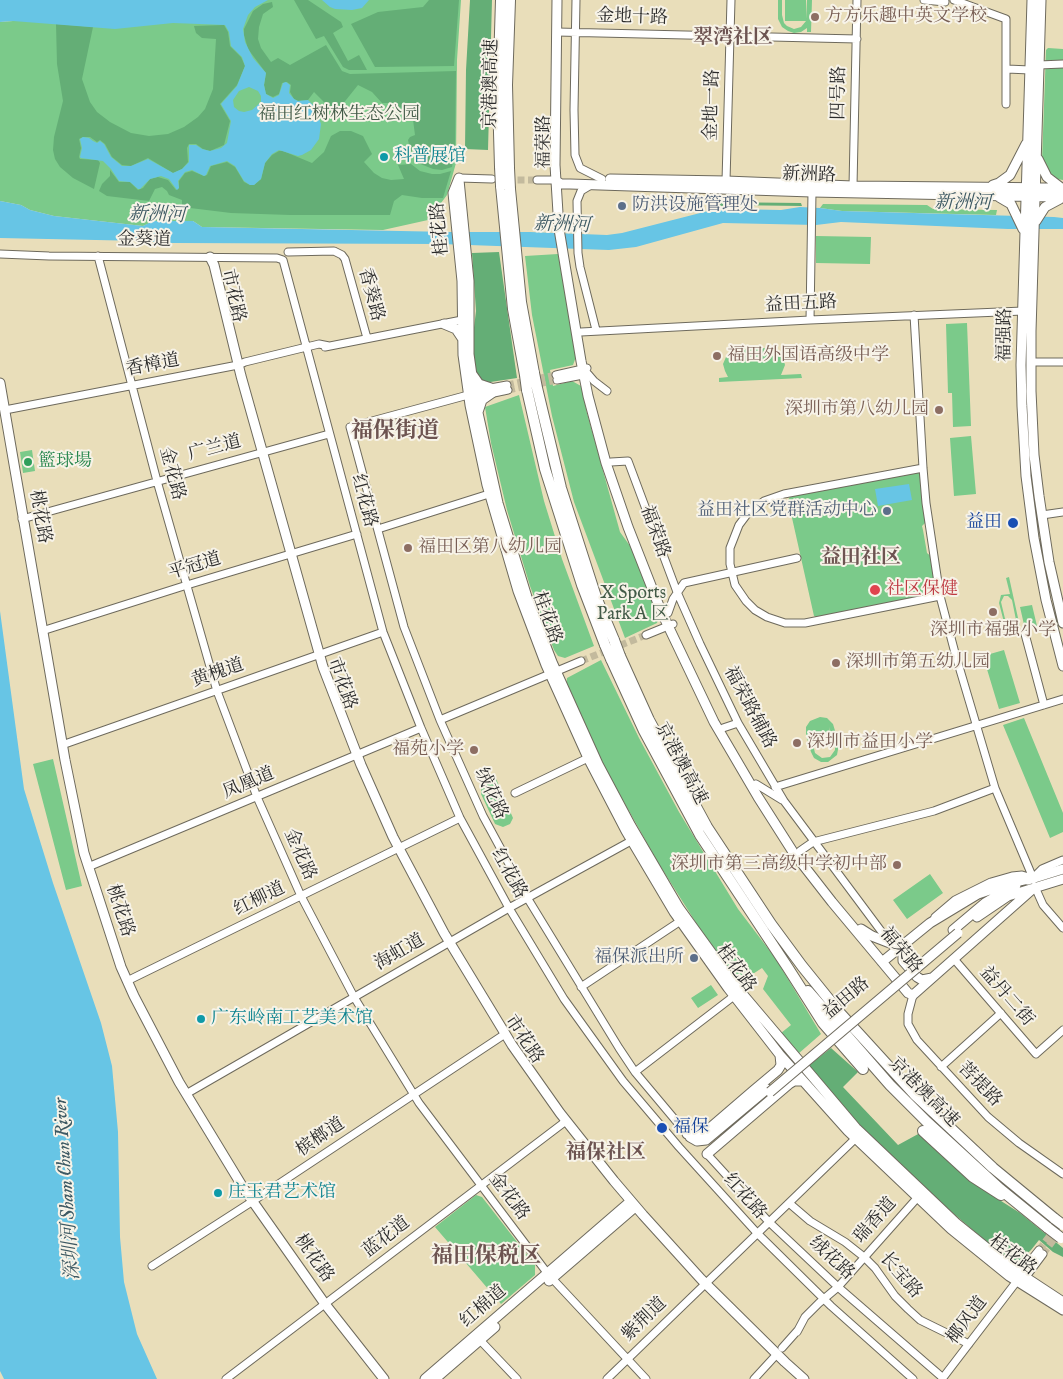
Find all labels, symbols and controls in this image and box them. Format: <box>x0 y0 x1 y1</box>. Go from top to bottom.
street label: 金地十路 <box>596 6 668 30</box>
place label: 方方乐趣中英文学校 <box>825 6 987 28</box>
marker: 方方乐趣中英文学校 <box>809 11 821 23</box>
district label: 翠湾社区 <box>693 27 773 51</box>
street label: 京港澳高速 <box>480 39 504 129</box>
street label: 四号路 <box>829 66 851 120</box>
street label: 金地一路 <box>701 69 725 141</box>
park label: 福田红树林生态公园 <box>258 104 420 126</box>
street label: 福荣路 <box>534 115 556 169</box>
place label: 科普展馆 <box>394 146 466 168</box>
marker: 科普展馆 <box>378 151 390 163</box>
street label: 新洲路 <box>782 164 836 188</box>
water label: 新洲河 <box>934 192 992 216</box>
place label: 防洪设施管理处 <box>632 195 758 217</box>
marker: 防洪设施管理处 <box>616 200 628 212</box>
street label: 桂花路 <box>428 201 454 257</box>
water label: 新洲河 <box>128 204 186 228</box>
water label: 新洲河 <box>533 214 591 238</box>
street label: 金葵道 <box>117 230 171 252</box>
street label: 香葵路 <box>353 266 387 324</box>
street label: 市花路 <box>215 267 249 325</box>
street label: 益田五路 <box>764 292 838 318</box>
street label: 福强路 <box>995 308 1017 362</box>
place label: 福田外国语高级中学 <box>727 345 889 367</box>
street label: 香樟道 <box>124 350 182 382</box>
marker: 福田外国语高级中学 <box>711 350 723 362</box>
place label: 深圳市第八幼儿园 <box>785 399 929 421</box>
marker: 深圳市第八幼儿园 <box>933 404 945 416</box>
district label: 福保街道 <box>351 419 439 445</box>
street label: 广兰道 <box>186 432 244 466</box>
street label: 金花路 <box>154 445 188 503</box>
place label: 籃球場 <box>38 451 92 473</box>
marker: 籃球場 <box>22 456 34 468</box>
street label: 红花路 <box>346 472 380 530</box>
street label: 桃花路 <box>24 489 54 545</box>
place label: 益田社区党群活动中心 <box>697 500 877 522</box>
street label: 福荣路 <box>635 503 673 561</box>
marker: 益田社区党群活动中心 <box>881 505 893 517</box>
place label: 益田 <box>966 512 1002 534</box>
marker: 益田 <box>1006 516 1020 530</box>
place label: 福田区第八幼儿园 <box>418 537 562 559</box>
marker: 福田区第八幼儿园 <box>402 542 414 554</box>
district label: 益田社区 <box>821 547 901 571</box>
street label: 平冠道 <box>166 549 224 585</box>
place label: 社区保健 <box>886 579 958 601</box>
park label: X Sports Park A 区 <box>597 583 669 626</box>
marker: 社区保健 <box>868 583 882 597</box>
street label: 桂花路 <box>527 589 565 647</box>
marker: 深圳市福强小学 <box>987 606 999 618</box>
place label: 深圳市福强小学 <box>930 620 1056 642</box>
place label: 深圳市第五幼儿园 <box>846 652 990 674</box>
street label: 黄槐道 <box>189 655 247 693</box>
street label: 市花路 <box>322 655 360 713</box>
marker: 深圳市第五幼儿园 <box>830 657 842 669</box>
street label: 福荣路辅路 <box>718 663 780 753</box>
street label: 京港澳高速 <box>649 719 711 809</box>
place label: 深圳市益田小学 <box>807 732 933 754</box>
marker: 深圳市益田小学 <box>791 737 803 749</box>
place label: 福苑小学 <box>392 739 464 761</box>
marker: 福苑小学 <box>468 744 480 756</box>
street label: 凤凰道 <box>220 764 278 804</box>
street label: 绒花路 <box>469 765 511 823</box>
street label: 金花路 <box>278 826 320 884</box>
street label: 红花路 <box>485 845 531 903</box>
place label: 深圳市第三高级中学初中部 <box>671 854 887 876</box>
marker: 深圳市第三高级中学初中部 <box>891 859 903 871</box>
street label: 红柳道 <box>231 878 289 922</box>
street label: 桃花路 <box>100 882 138 940</box>
street label: 福荣路 <box>874 923 926 979</box>
street label: 海虹道 <box>371 930 429 976</box>
street label: 桂花路 <box>710 941 760 997</box>
place label: 福保派出所 <box>594 947 684 969</box>
marker: 福保派出所 <box>688 952 700 964</box>
street label: 益丹二街 <box>974 963 1038 1031</box>
street label: 益田路 <box>819 973 875 1025</box>
place label: 广东岭南工艺美术馆 <box>211 1008 373 1030</box>
street label: 市花路 <box>499 1012 547 1068</box>
marker: 广东岭南工艺美术馆 <box>195 1013 207 1025</box>
street label: 京港澳高速 <box>884 1054 962 1132</box>
street label: 菩提路 <box>952 1058 1006 1112</box>
water label: 深圳河 Sham Chun River <box>50 1097 86 1281</box>
street label: 槟榔道 <box>293 1114 349 1162</box>
place label: 福保 <box>673 1117 709 1139</box>
marker: 福保 <box>655 1121 669 1135</box>
district label: 福保社区 <box>566 1142 646 1166</box>
street label: 金花路 <box>483 1169 533 1225</box>
street label: 红花路 <box>718 1170 770 1224</box>
place label: 庄玉君艺术馆 <box>228 1182 336 1204</box>
marker: 庄玉君艺术馆 <box>212 1187 224 1199</box>
street label: 瑞香道 <box>850 1194 902 1248</box>
street label: 蓝花道 <box>359 1213 415 1263</box>
street label: 桃花路 <box>289 1231 337 1287</box>
street label: 桂花路 <box>984 1231 1040 1281</box>
street label: 绒花路 <box>804 1233 858 1285</box>
district label: 福田保税区 <box>431 1244 541 1270</box>
street label: 长宝路 <box>874 1249 926 1303</box>
street label: 红棉道 <box>457 1281 511 1333</box>
street label: 紫荆道 <box>618 1293 672 1347</box>
street label: 椰风道 <box>943 1293 993 1349</box>

